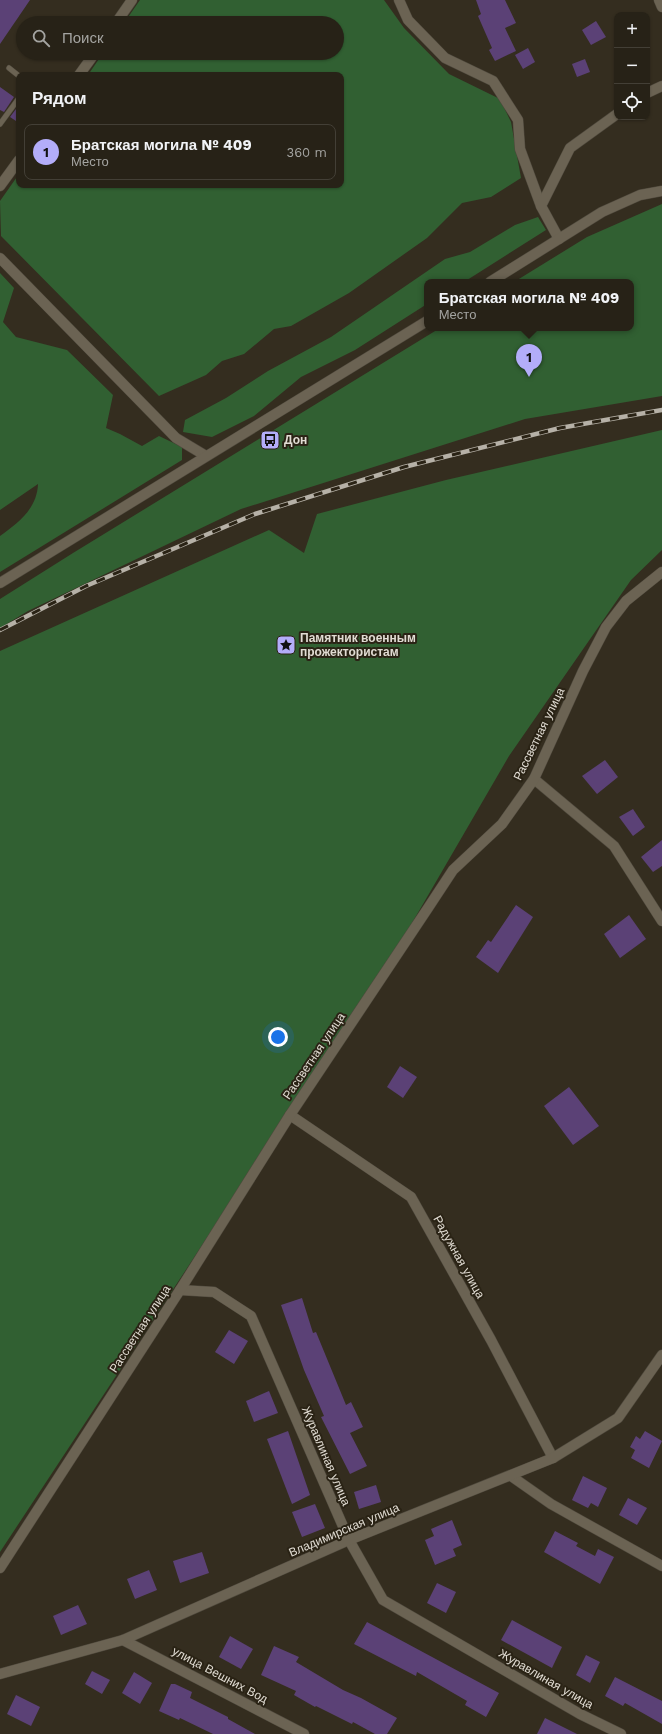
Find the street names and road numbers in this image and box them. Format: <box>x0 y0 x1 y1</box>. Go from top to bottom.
street label: Рассветная улица <box>511 685 568 783</box>
street label: Рассветная улица <box>280 1010 348 1102</box>
street label: Радужная улица <box>430 1213 488 1301</box>
street label: Рассветная улица <box>107 1282 174 1375</box>
street label: Журавлиная улица <box>299 1404 353 1508</box>
street label: Владимирская улица <box>287 1500 402 1560</box>
street label: улица Вешних Вод <box>170 1644 270 1706</box>
street label: Журавлиная улица <box>496 1646 596 1712</box>

